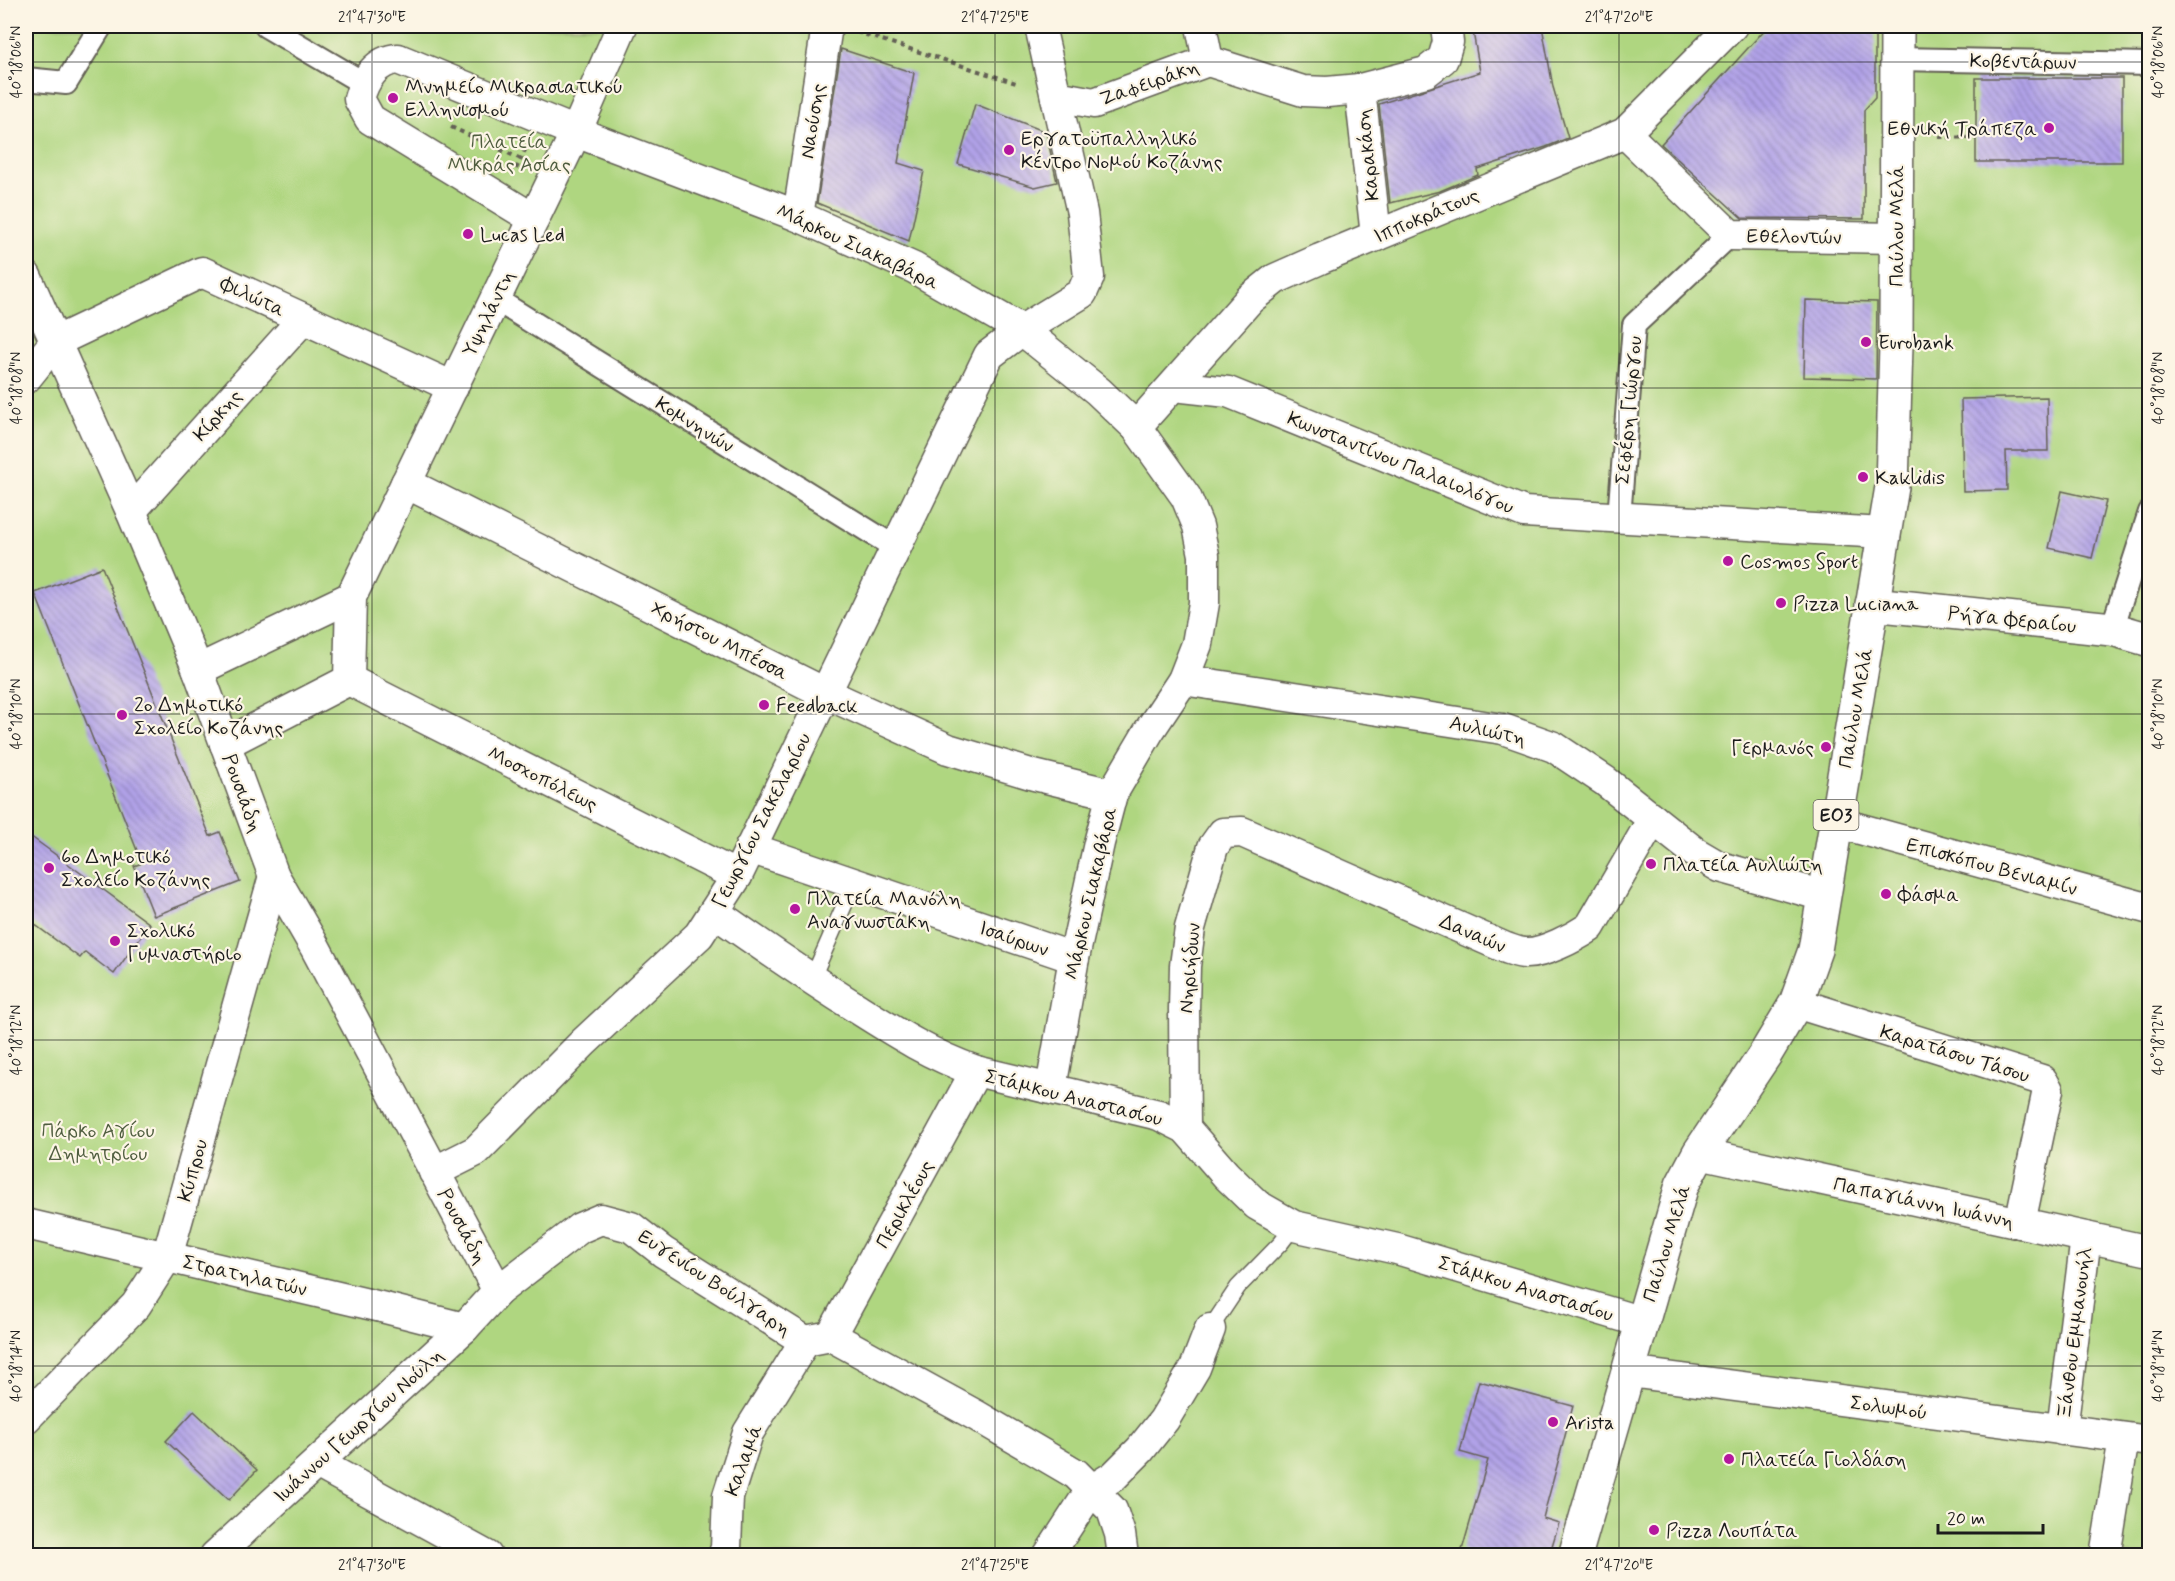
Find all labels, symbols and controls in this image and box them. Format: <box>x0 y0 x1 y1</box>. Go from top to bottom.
text: 21°47'30"E <box>338 8 406 28</box>
text: 21°47'25"E <box>961 8 1029 28</box>
text: 21°47'20"E <box>1585 8 1653 28</box>
text: 40°18'06"N <box>7 26 27 98</box>
text: 40°18'06"N <box>2149 26 2169 98</box>
street label: Κοβεντάρων <box>1969 48 2077 77</box>
street label: Ζαφειράκη <box>1096 54 1203 113</box>
place label: Μνημείο Μικρασιατικού Ελληνισμού <box>405 74 623 124</box>
street label: Ναούσης <box>794 81 833 161</box>
marker: Μνημείο Μικρασιατικού Ελληνισμού <box>386 91 400 105</box>
street label: Καρακάση <box>1350 107 1387 202</box>
place label: Εθνική Τράπεζα <box>1888 116 2037 143</box>
marker: Εθνική Τράπεζα <box>2042 121 2056 135</box>
place label: Εργατοϋπαλληλικό Κέντρο Νομού Κοζάνης <box>1021 126 1223 176</box>
park label: Πλατεία Μικράς Ασίας <box>447 129 571 179</box>
marker: Εργατοϋπαλληλικό Κέντρο Νομού Κοζάνης <box>1002 143 1016 157</box>
street label: Παύλου Μελά <box>1884 165 1911 287</box>
street label: Ιπποκράτους <box>1370 182 1484 251</box>
street label: Μάρκου Σιακαβάρα <box>772 198 943 297</box>
place label: Lucas Led <box>480 222 565 249</box>
street label: Εθελοντών <box>1746 223 1842 252</box>
marker: Lucas Led <box>461 227 475 241</box>
street label: Υψηλάντη <box>457 266 522 362</box>
street label: Φιλώτα <box>215 270 289 324</box>
place label: Eurobank <box>1878 330 1954 357</box>
street label: Σεφέρη Γιώργου <box>1610 335 1649 485</box>
marker: Eurobank <box>1859 335 1873 349</box>
text: 40°18'08"N <box>7 352 27 424</box>
text: 40°18'08"N <box>2149 352 2169 424</box>
street label: Κίρκης <box>187 384 249 448</box>
street label: Κομνηνών <box>650 391 739 460</box>
street label: Κωνσταντίνου Παλαιολόγου <box>1283 405 1518 521</box>
place label: Kaklidis <box>1875 465 1945 492</box>
marker: Kaklidis <box>1856 470 1870 484</box>
place label: Cosmos Sport <box>1740 549 1858 576</box>
marker: Cosmos Sport <box>1721 554 1735 568</box>
place label: Pizza Luciana <box>1793 591 1919 618</box>
street label: Χρήστου Μπέσσα <box>646 595 793 688</box>
marker: Pizza Luciana <box>1774 596 1788 610</box>
street label: Ρήγα Φεραίου <box>1946 600 2077 641</box>
street label: Παύλου Μελά <box>1833 646 1880 770</box>
text: 40°18'10"N <box>7 678 27 750</box>
text: 40°18'10"N <box>2149 678 2169 750</box>
place label: 2ο Δημοτικό Σχολείο Κοζάνης <box>134 692 284 742</box>
place label: Feedback <box>776 693 858 720</box>
marker: Feedback <box>757 698 771 712</box>
marker: 2ο Δημοτικό Σχολείο Κοζάνης <box>115 708 129 722</box>
street label: Αυλιώτη <box>1447 710 1529 753</box>
street label: Γεωργίου Σακελαρίου <box>706 728 818 913</box>
place label: Γερμανός <box>1731 735 1814 762</box>
street label: Μοσχοπόλεως <box>483 740 602 819</box>
marker: Γερμανός <box>1819 740 1833 754</box>
street label: Ρουσιάδη <box>215 750 268 837</box>
road number: ΕΟ3 <box>1814 800 1858 830</box>
street label: Μάρκου Σιακαβάρα <box>1058 804 1125 982</box>
street label: Επισκόπου Βενιαμίν <box>1903 832 2080 903</box>
place label: 6ο Δημοτικό Σχολείο Κοζάνης <box>61 844 211 894</box>
place label: Πλατεία Αυλιώτη <box>1663 852 1823 879</box>
marker: Πλατεία Αυλιώτη <box>1644 857 1658 871</box>
marker: 6ο Δημοτικό Σχολείο Κοζάνης <box>42 861 56 875</box>
place label: Φάσμα <box>1897 882 1959 909</box>
place label: Πλατεία Μανόλη Αναγνωστάκη <box>807 886 961 936</box>
marker: Φάσμα <box>1879 887 1893 901</box>
marker: Πλατεία Μανόλη Αναγνωστάκη <box>788 902 802 916</box>
street label: Δαναών <box>1435 908 1510 961</box>
street label: Ισαύρων <box>975 915 1052 964</box>
place label: Σχολικό Γυμναστήριο <box>127 918 242 968</box>
street label: Νηριήδων <box>1173 922 1208 1014</box>
marker: Σχολικό Γυμναστήριο <box>108 934 122 948</box>
text: 40°18'12"N <box>7 1005 27 1075</box>
text: 40°18'12"N <box>2149 1005 2169 1075</box>
street label: Καρατάσου Τάσου <box>1876 1019 2033 1090</box>
street label: Στάμκου Αναστασίου <box>982 1063 1165 1134</box>
park label: Πάρκο Αγίου Δημητρίου <box>42 1118 154 1168</box>
street label: Κύπρου <box>172 1136 215 1205</box>
street label: Περικλέους <box>870 1155 941 1254</box>
street label: Παπαγιάννη Ιωάννη <box>1831 1171 2016 1236</box>
street label: Παύλου Μελά <box>1637 1181 1698 1305</box>
street label: Ρουσιάδη <box>431 1184 493 1269</box>
street label: Ευγενίου Βούλγαρη <box>632 1224 796 1343</box>
street label: Ξάνθου Εμμανουήλ <box>2052 1246 2099 1421</box>
street label: Στρατηλατών <box>180 1249 310 1304</box>
street label: Στάμκου Αναστασίου <box>1435 1250 1617 1329</box>
text: 40°18'14"N <box>7 1330 27 1402</box>
text: 40°18'14"N <box>2149 1330 2169 1402</box>
street label: Ιωάννου Γεωργίου Νούλη <box>268 1342 450 1510</box>
street label: Σολωμού <box>1848 1390 1929 1427</box>
place label: Arista <box>1565 1410 1614 1437</box>
marker: Arista <box>1546 1415 1560 1429</box>
street label: Καλαμά <box>719 1421 770 1500</box>
place label: Πλατεία Γιολδάση <box>1741 1447 1907 1474</box>
marker: Πλατεία Γιολδάση <box>1722 1452 1736 1466</box>
scale bar <box>1938 1497 2043 1535</box>
text: 20 m <box>1947 1507 1985 1531</box>
place label: Pizza Λουπάτα <box>1666 1518 1798 1545</box>
marker: Pizza Λουπάτα <box>1647 1523 1661 1537</box>
text: 21°47'30"E <box>338 1556 406 1576</box>
text: 21°47'25"E <box>961 1556 1029 1576</box>
text: 21°47'20"E <box>1585 1556 1653 1576</box>

